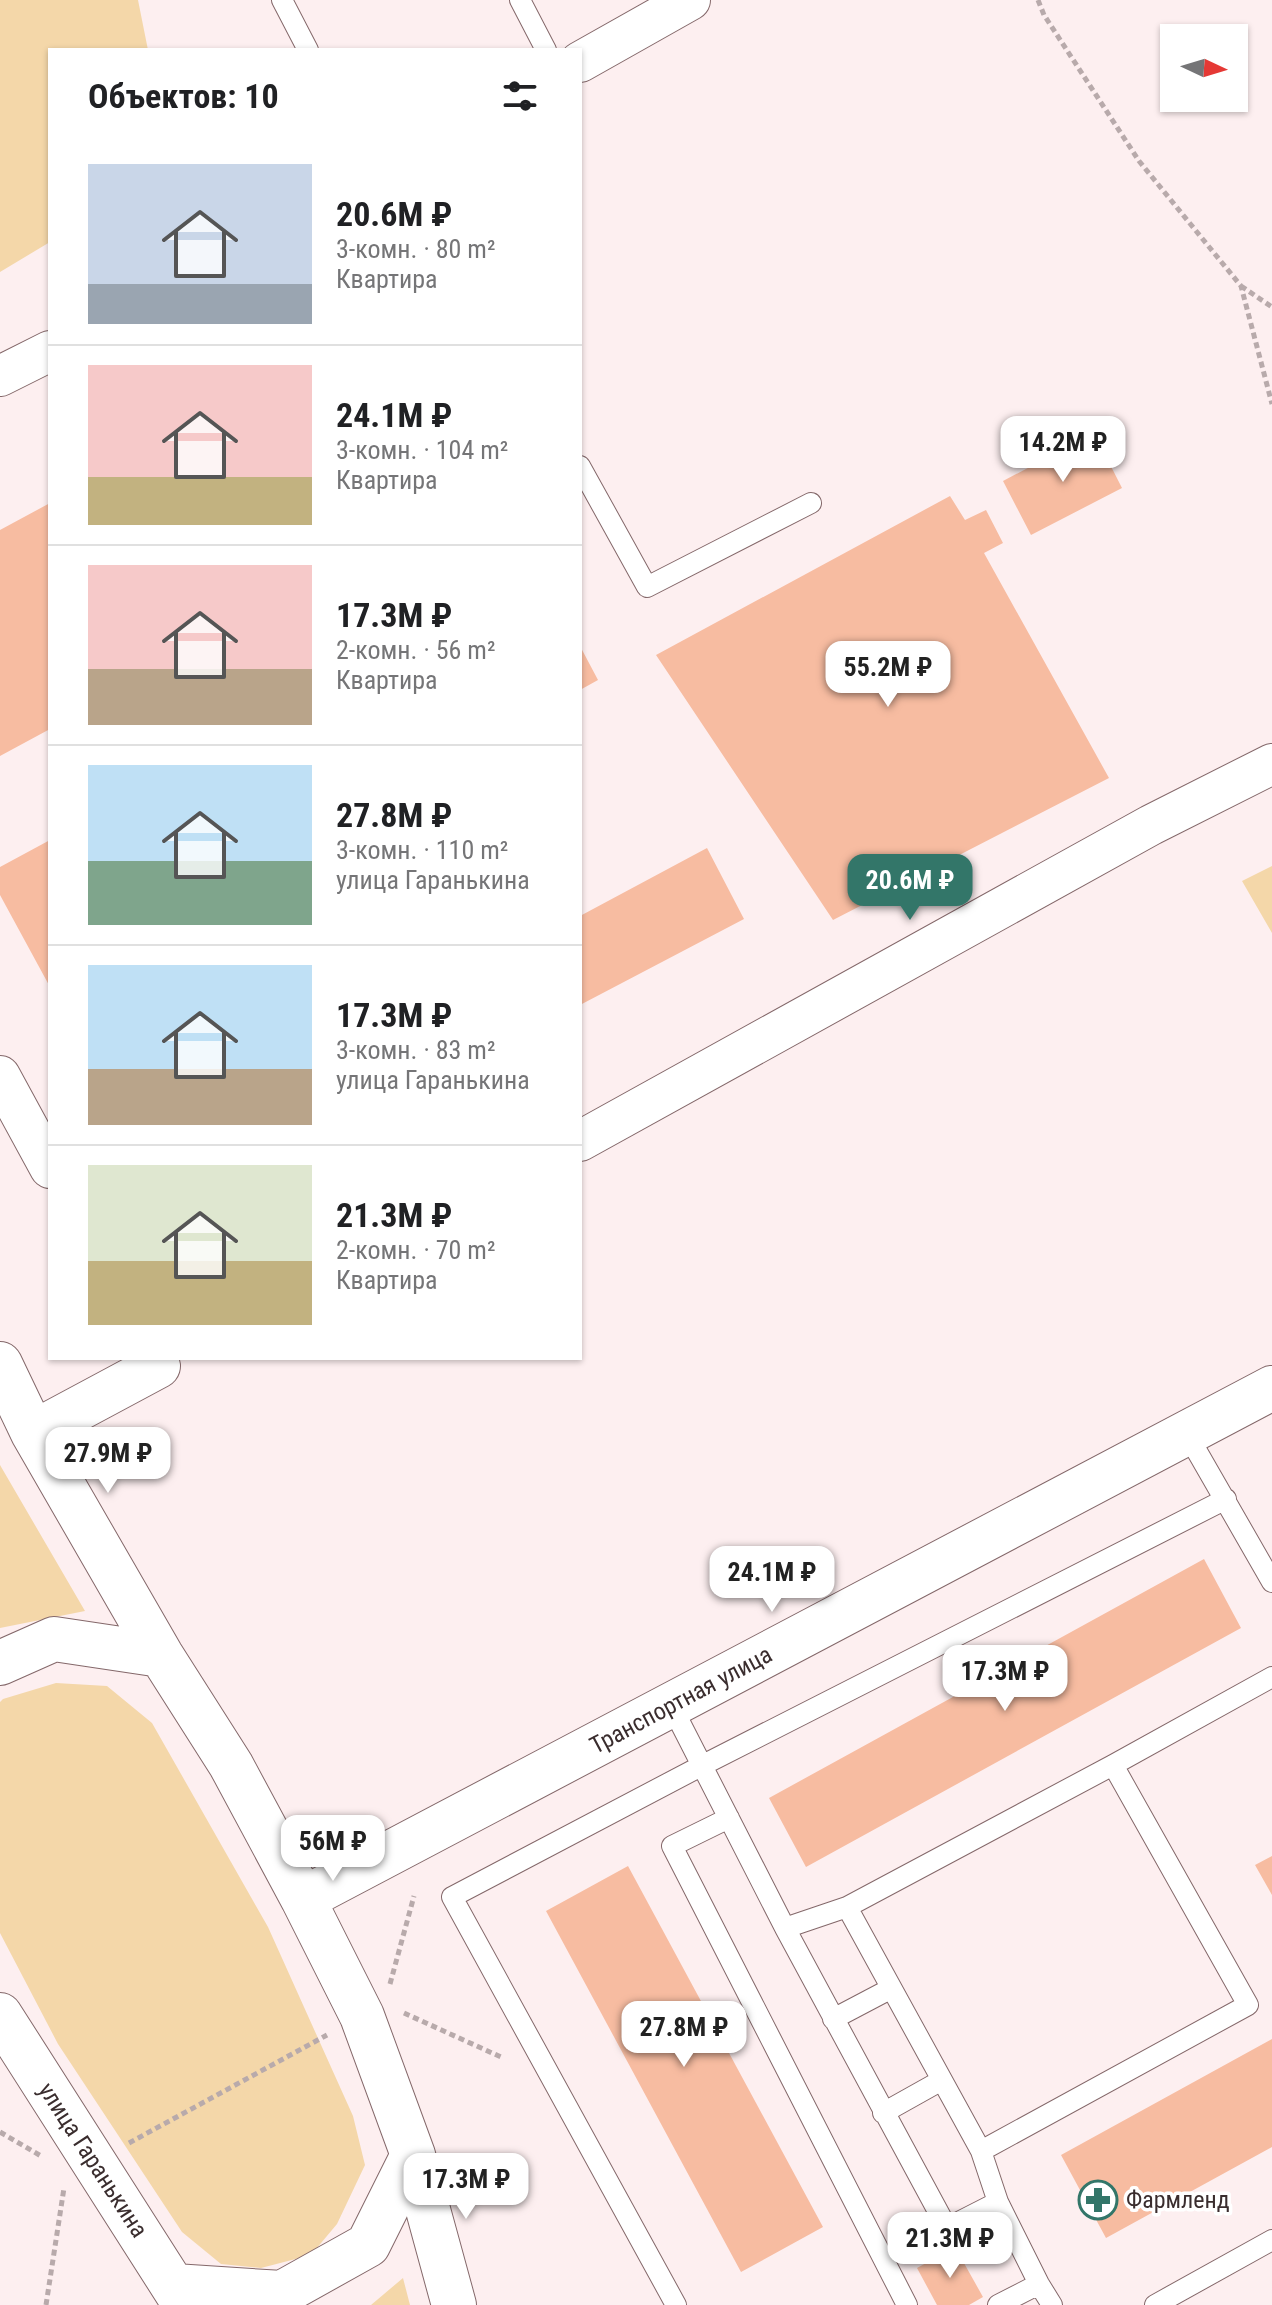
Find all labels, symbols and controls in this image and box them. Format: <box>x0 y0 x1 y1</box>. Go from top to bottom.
north arrow <box>1160 24 1248 112</box>
map controls <box>1160 24 1248 112</box>
icon: filters <box>498 74 542 118</box>
text: Объектов: 10 <box>88 76 279 116</box>
text: 20.6M ₽ <box>336 194 452 234</box>
icon: home <box>152 196 248 292</box>
text: 3-комн. · 80 m² <box>336 234 496 264</box>
text: Квартира <box>336 264 438 294</box>
text: 24.1M ₽ <box>336 395 452 435</box>
icon: home <box>152 397 248 493</box>
pin: 14.2M ₽ <box>989 416 1137 484</box>
text: 14.2M ₽ <box>1019 427 1107 457</box>
text: 3-комн. · 104 m² <box>336 435 508 465</box>
text: Квартира <box>336 465 438 495</box>
text: 17.3M ₽ <box>336 595 452 635</box>
icon: home <box>152 597 248 693</box>
text: 2-комн. · 56 m² <box>336 635 496 665</box>
pin: 55.2M ₽ <box>814 641 962 709</box>
text: 55.2M ₽ <box>844 652 932 682</box>
text: Квартира <box>336 665 438 695</box>
text: 27.8M ₽ <box>336 795 452 835</box>
icon: home <box>152 797 248 893</box>
text: 3-комн. · 110 m² <box>336 835 508 865</box>
pin: 20.6M ₽ <box>836 854 984 922</box>
text: улица Гаранькина <box>336 865 530 895</box>
text: 20.6M ₽ <box>866 865 954 895</box>
text: 17.3M ₽ <box>336 995 452 1035</box>
icon: home <box>152 997 248 1093</box>
text: 3-комн. · 83 m² <box>336 1035 496 1065</box>
text: улица Гаранькина <box>336 1065 530 1095</box>
text: 21.3M ₽ <box>336 1195 452 1235</box>
icon: home <box>152 1197 248 1293</box>
text: 2-комн. · 70 m² <box>336 1235 496 1265</box>
text: Квартира <box>336 1265 438 1295</box>
pin: 27.9M ₽ <box>34 1427 182 1495</box>
text: 27.9M ₽ <box>64 1438 152 1468</box>
pin: 24.1M ₽ <box>698 1546 846 1614</box>
text: 24.1M ₽ <box>728 1557 816 1587</box>
street label: Транспортная улица <box>585 1640 777 1760</box>
pin: 17.3M ₽ <box>931 1645 1079 1713</box>
text: 17.3M ₽ <box>961 1656 1049 1686</box>
pin: 56M ₽ <box>277 1815 389 1883</box>
text: 56M ₽ <box>299 1826 367 1856</box>
pin: 27.8M ₽ <box>610 2001 758 2069</box>
text: 27.8M ₽ <box>640 2012 728 2042</box>
street label: улица Гаранькина <box>33 2077 153 2243</box>
pin: 17.3M ₽ <box>392 2153 540 2221</box>
text: 17.3M ₽ <box>422 2164 510 2194</box>
pharmacy icon: Фармленд <box>1077 2179 1119 2221</box>
place label: Фармленд <box>1126 2186 1230 2214</box>
pin: 21.3M ₽ <box>876 2212 1024 2280</box>
text: 21.3M ₽ <box>906 2223 994 2253</box>

